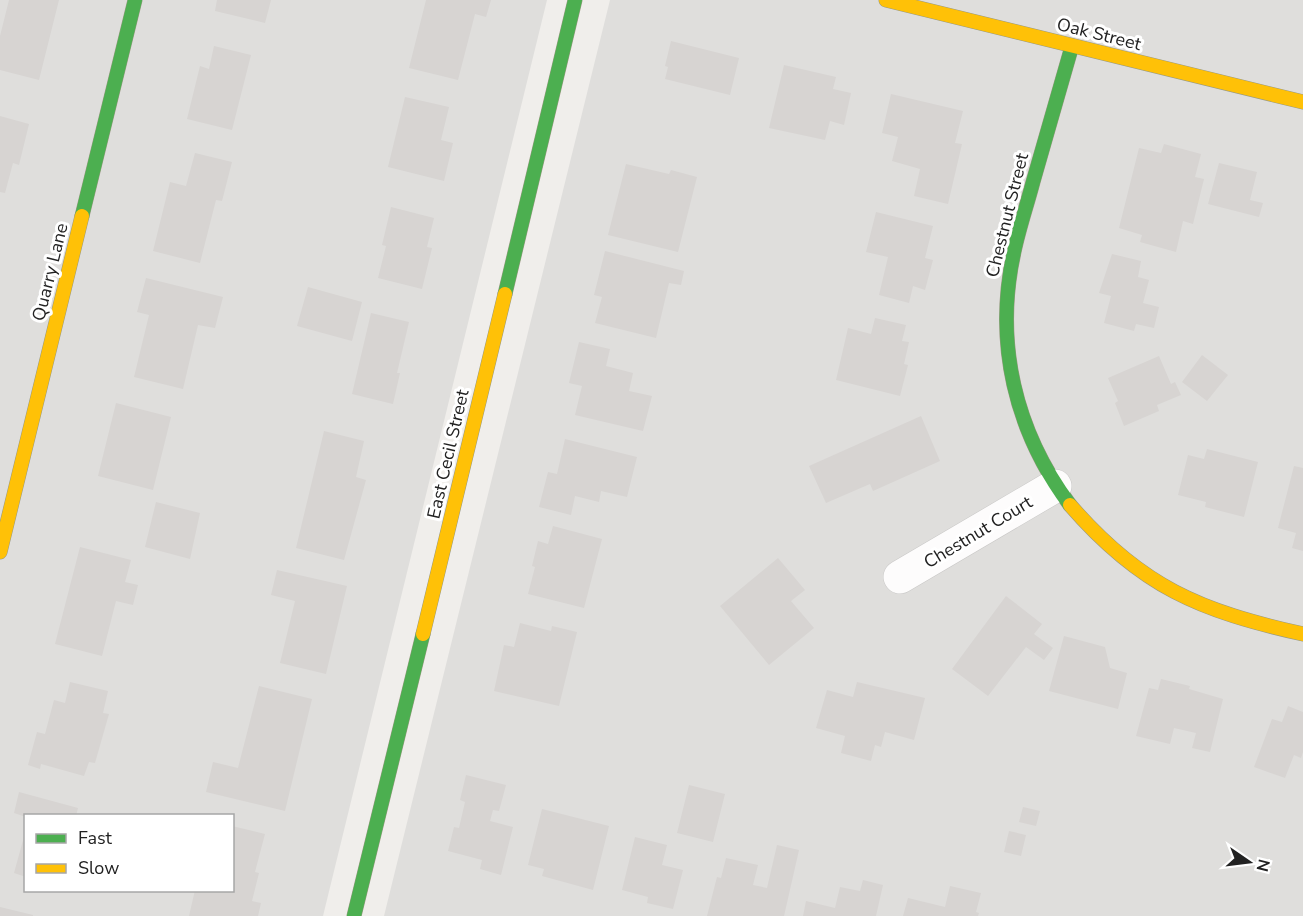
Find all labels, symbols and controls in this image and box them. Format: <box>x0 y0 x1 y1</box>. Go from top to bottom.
street label: Oak Street <box>1054 12 1144 56</box>
street label: Chestnut Street <box>980 150 1034 280</box>
street label: Quarry Lane <box>26 221 74 323</box>
street label: East Cecil Street <box>421 386 475 521</box>
street label: Chestnut Court <box>919 490 1037 574</box>
legend <box>24 814 234 892</box>
text: Fast <box>78 826 113 850</box>
north arrow <box>1219 832 1279 892</box>
text: Slow <box>78 856 119 880</box>
text: N <box>1250 857 1275 874</box>

